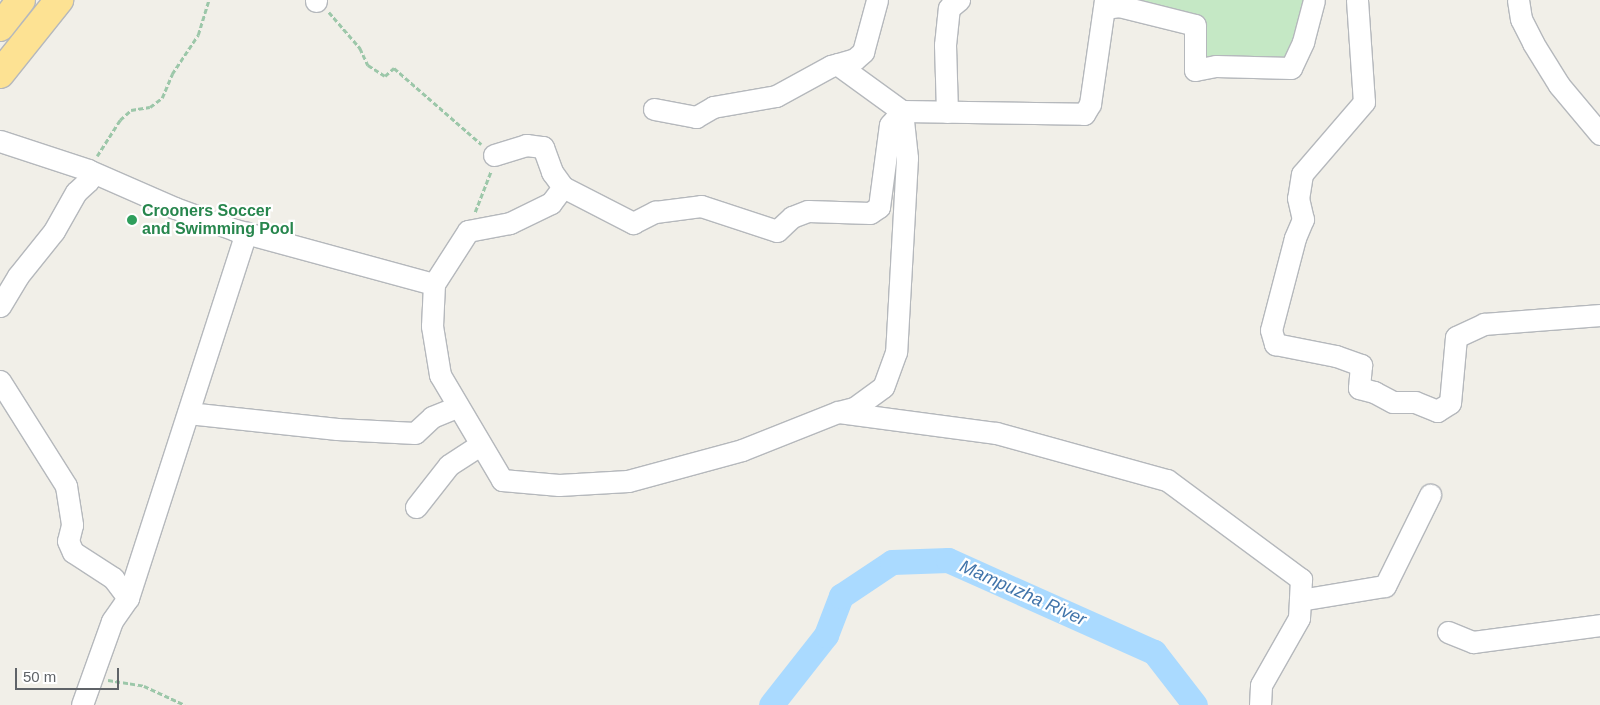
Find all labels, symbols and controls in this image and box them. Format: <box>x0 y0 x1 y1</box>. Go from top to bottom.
place label: Crooners Soccer and Swimming Pool <box>142 201 294 239</box>
marker: Crooners Soccer and Swimming Pool <box>126 214 138 226</box>
water label: Mampuzha River <box>956 555 1090 631</box>
scale bar <box>18 658 121 690</box>
text: 50 m <box>23 668 56 685</box>

